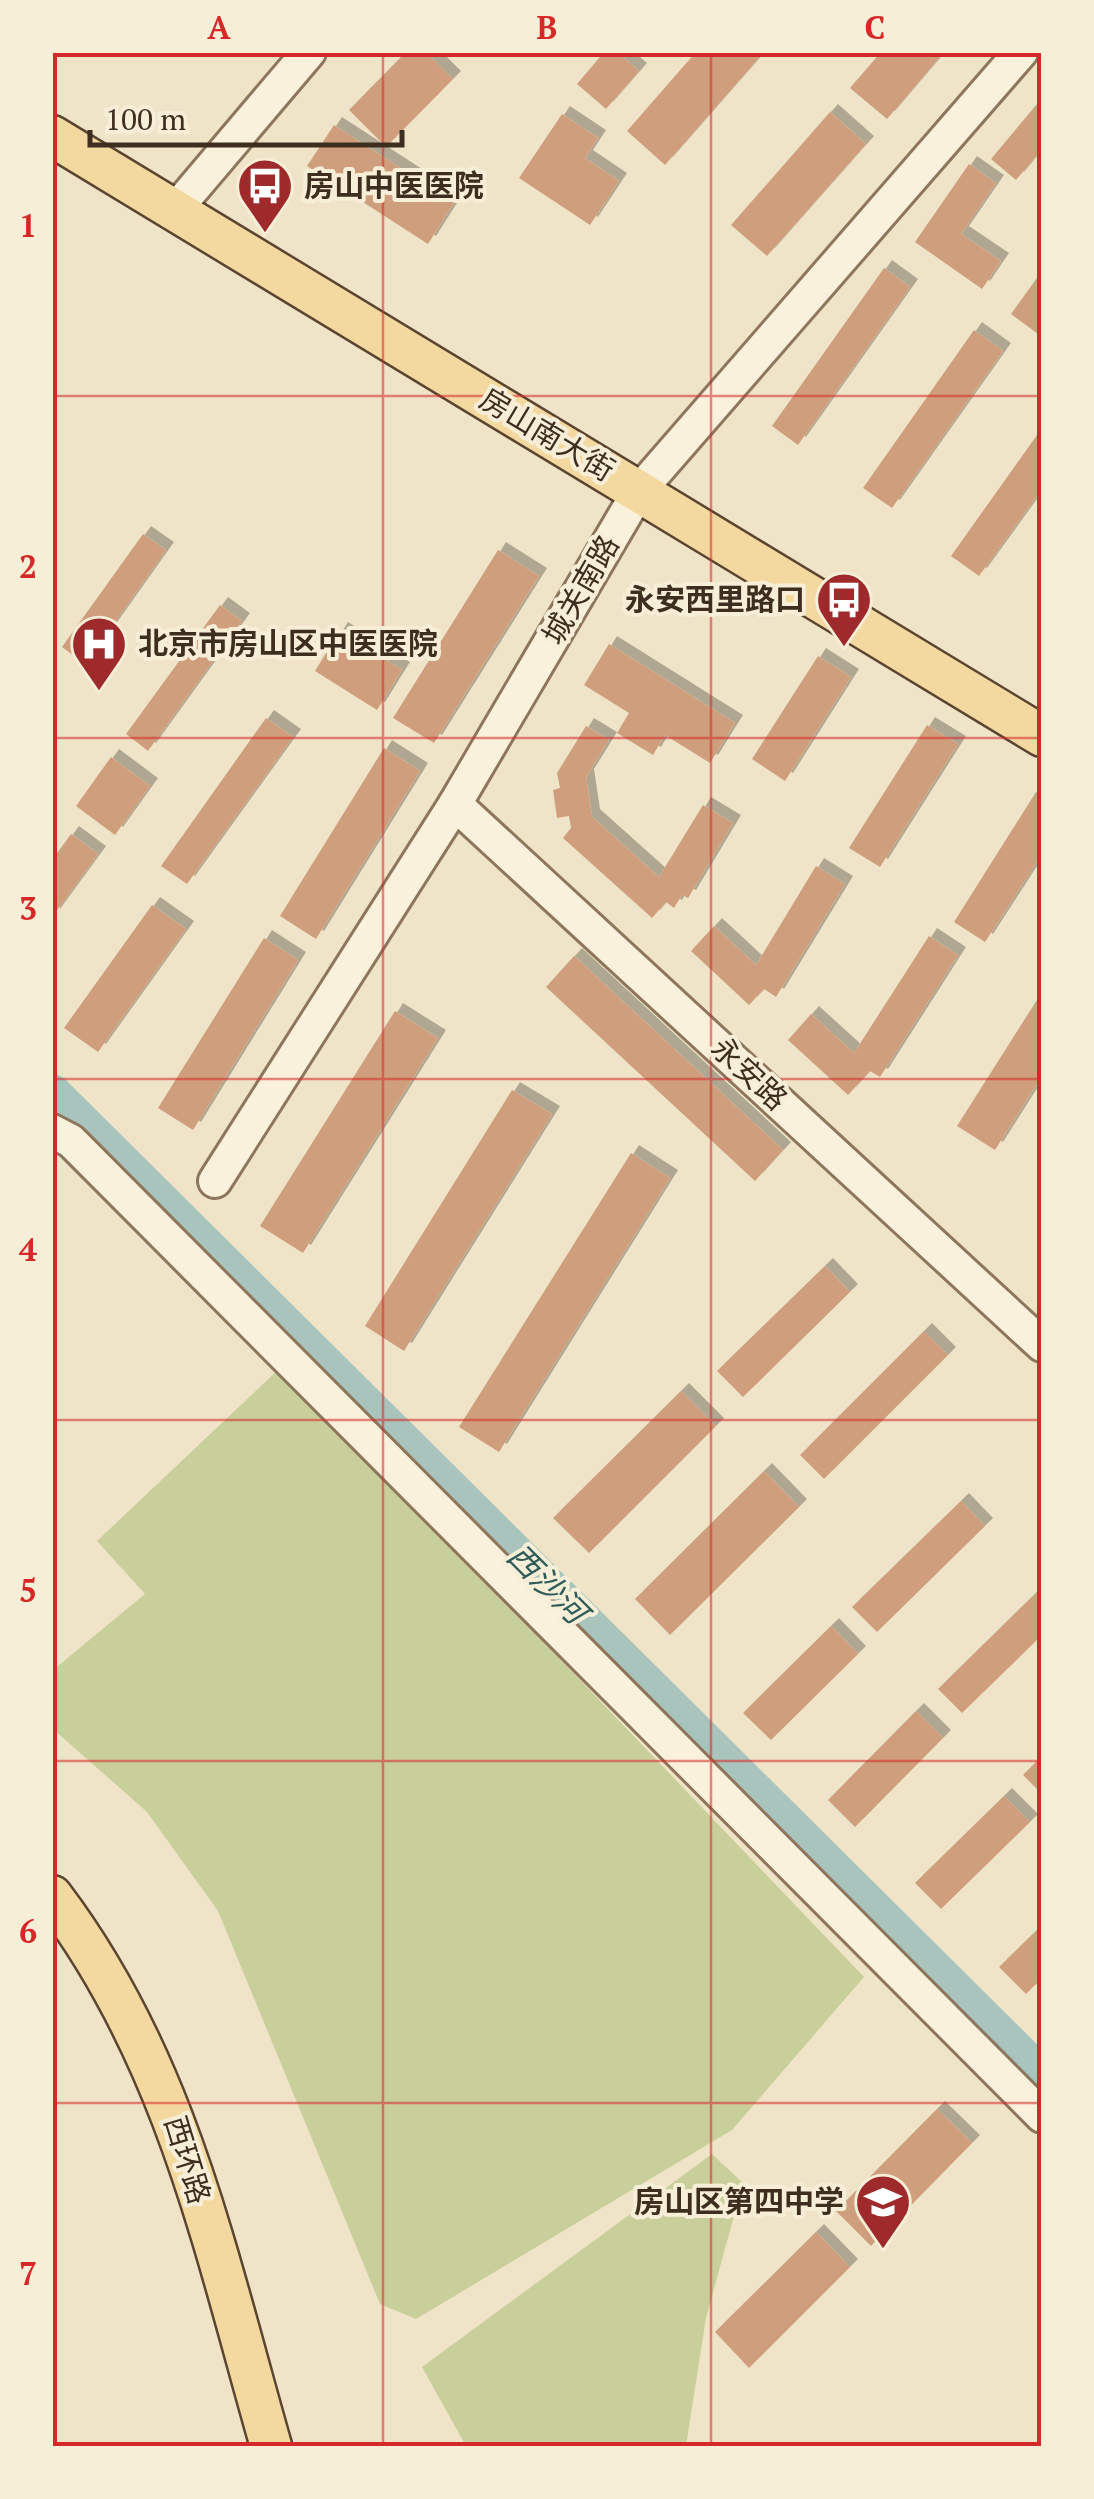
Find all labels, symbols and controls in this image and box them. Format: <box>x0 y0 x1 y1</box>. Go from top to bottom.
text: A <box>207 6 231 48</box>
text: B <box>537 6 557 48</box>
text: C <box>865 6 885 48</box>
scale bar <box>90 85 402 147</box>
text: 100 m <box>105 99 186 139</box>
bus stop icon: 房山中医医院 <box>235 156 295 235</box>
place label: 房山中医医院 <box>304 165 484 205</box>
text: 1 <box>19 204 37 246</box>
street label: 房山南大街 <box>473 378 622 490</box>
street label: 城关南路 <box>533 528 627 651</box>
text: 2 <box>19 545 37 587</box>
bus stop icon: 永安西里路口 <box>814 570 874 649</box>
place label: 永安西里路口 <box>625 579 805 619</box>
hospital icon: 北京市房山区中医医院 <box>69 614 129 693</box>
place label: 北京市房山区中医医院 <box>138 623 438 663</box>
text: 3 <box>19 887 37 929</box>
street label: 永安路 <box>703 1028 796 1119</box>
text: 4 <box>19 1228 37 1270</box>
water label: 西沙河 <box>499 1534 601 1636</box>
text: 5 <box>19 1569 37 1611</box>
text: 6 <box>19 1910 37 1952</box>
street label: 西环路 <box>156 2111 220 2209</box>
school or university icon: 房山区第四中学 <box>853 2172 913 2251</box>
place label: 房山区第四中学 <box>634 2181 844 2221</box>
text: 7 <box>19 2252 37 2294</box>

